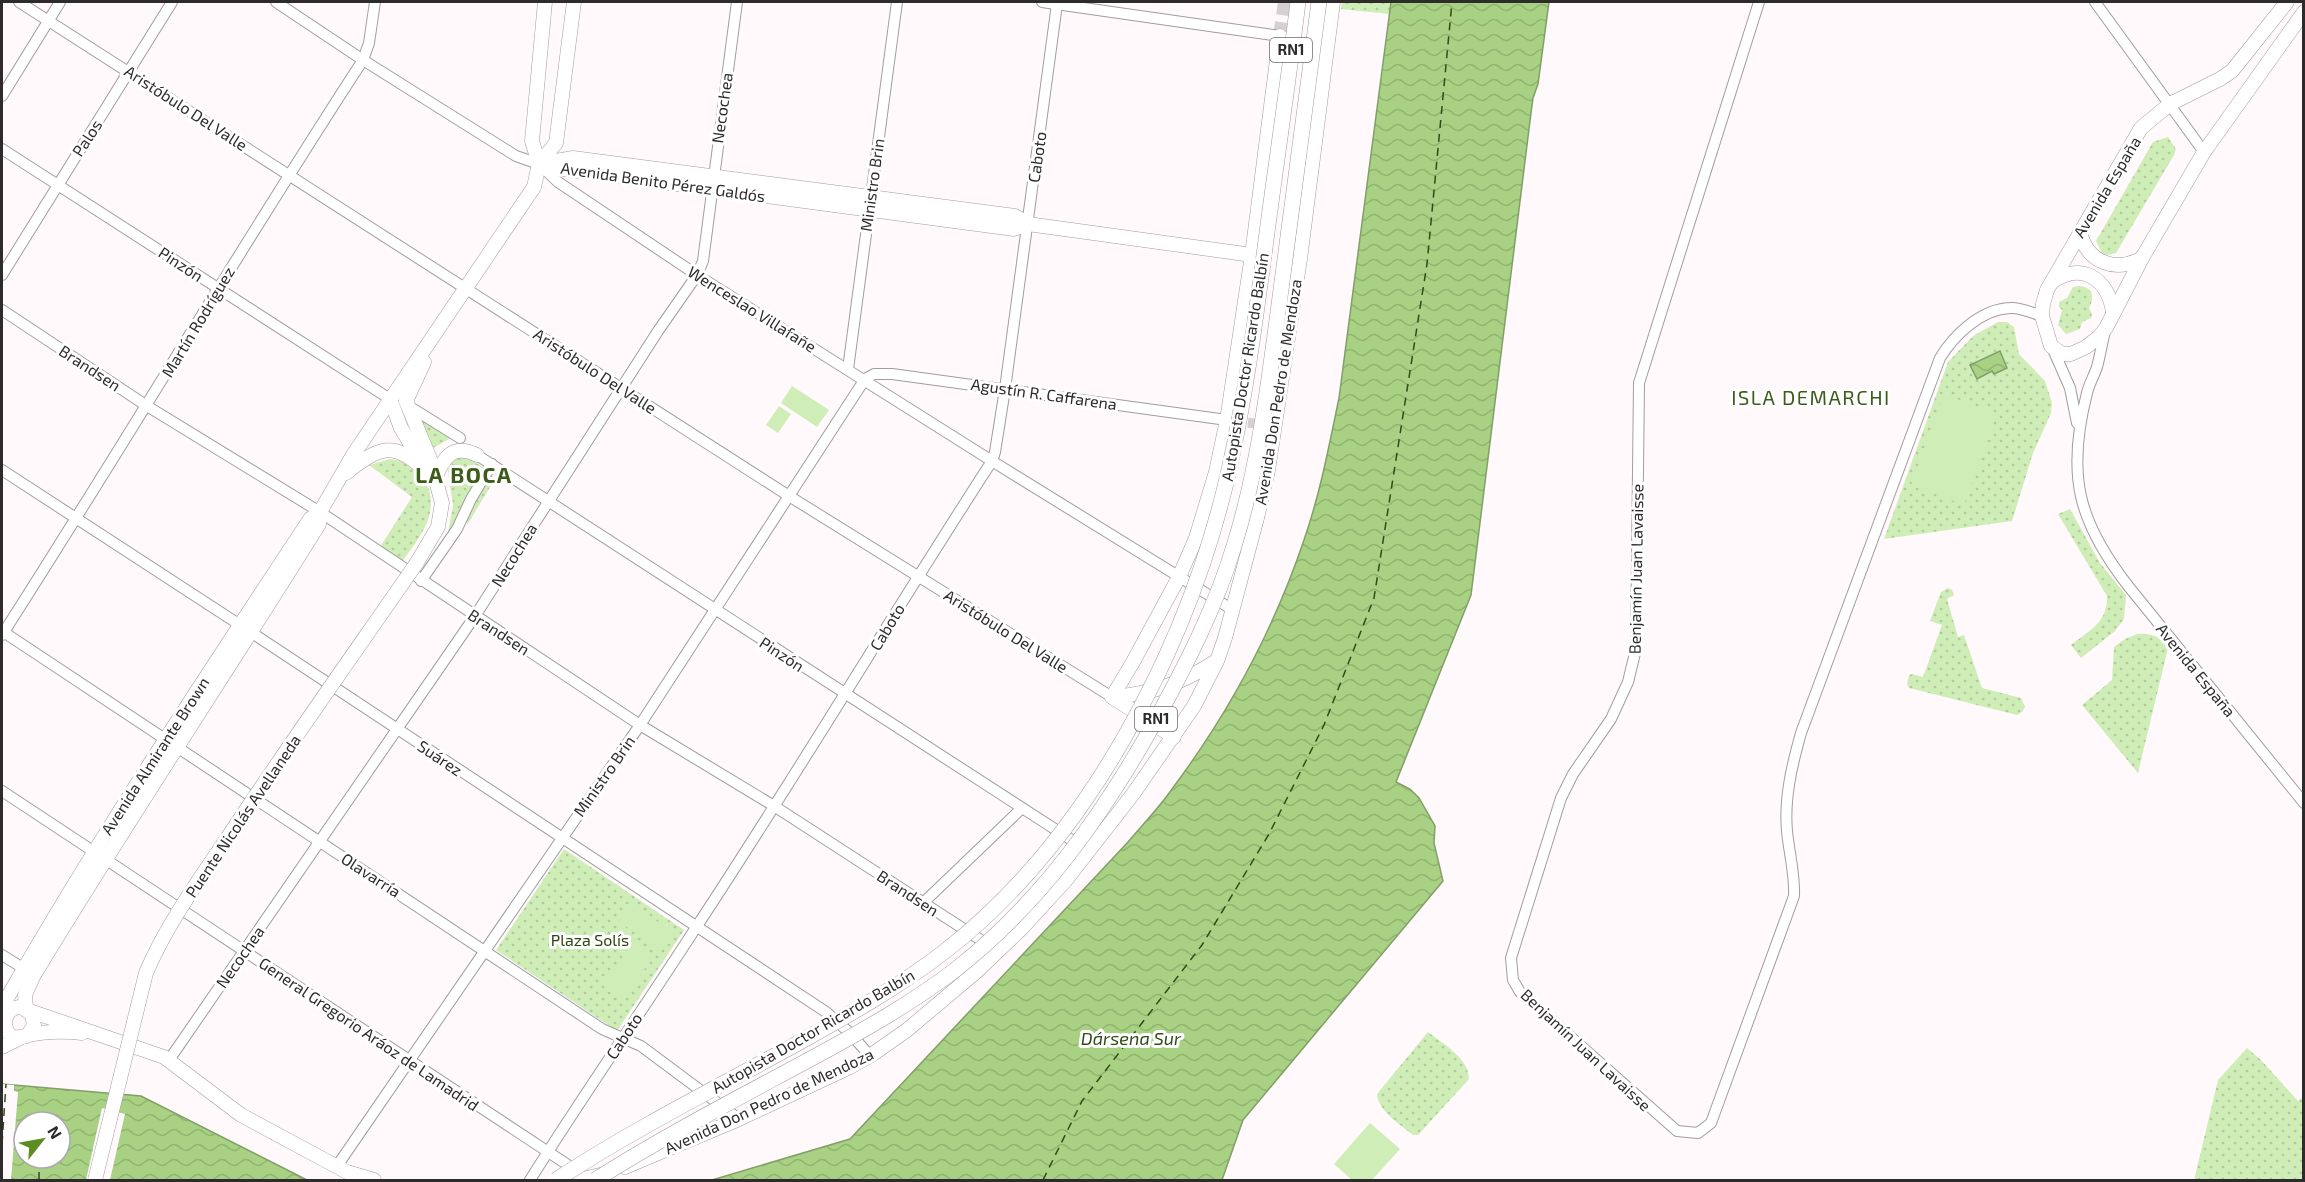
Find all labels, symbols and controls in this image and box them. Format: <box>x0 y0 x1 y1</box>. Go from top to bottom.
road number: RN1 <box>1270 38 1312 62</box>
street label: Aristóbulo Del Valle <box>121 61 251 154</box>
street label: Necochea <box>707 71 736 144</box>
street label: Palos <box>68 116 105 160</box>
street label: Caboto <box>1024 130 1049 184</box>
street label: Avenida España <box>2069 133 2144 241</box>
street label: Ministro Brin <box>856 137 887 233</box>
street label: Avenida Benito Pérez Galdós <box>560 158 767 205</box>
street label: Pinzón <box>155 242 207 285</box>
street label: Autopista Doctor Ricardo Balbín <box>1217 251 1272 482</box>
street label: Wenceslao Villafañe <box>685 261 820 356</box>
street label: Martín Rodríguez <box>157 263 238 380</box>
street label: Avenida Don Pedro de Mendoza <box>1250 278 1305 506</box>
street label: Aristóbulo Del Valle <box>530 324 660 417</box>
street label: Brandsen <box>56 341 125 395</box>
street label: Agustín R. Caffarena <box>970 374 1118 413</box>
district label: ISLA DEMARCHI <box>1731 385 1891 409</box>
district label: LA BOCA <box>415 461 513 487</box>
street label: Benjamín Juan Lavaisse <box>1625 484 1647 654</box>
street label: Necochea <box>487 520 540 590</box>
street label: Aristóbulo Del Valle <box>941 585 1072 676</box>
street label: Caboto <box>865 600 908 654</box>
street label: Brandsen <box>465 605 534 659</box>
street label: Avenida España <box>2153 619 2240 720</box>
street label: Pinzón <box>756 632 808 675</box>
street label: Avenida Almirante Brown <box>96 673 213 838</box>
road number: RN1 <box>1135 707 1177 731</box>
street label: Puente Nicolás Avellaneda <box>181 731 304 901</box>
street label: Ministro Brin <box>569 732 638 820</box>
street label: Suárez <box>414 736 466 779</box>
street label: Olavarría <box>338 848 405 901</box>
street label: Brandsen <box>874 866 943 920</box>
street label: Necochea <box>211 922 268 991</box>
park label: Plaza Solís <box>551 930 629 949</box>
street label: General Gregorio Aráoz de Lamadrid <box>256 953 483 1114</box>
street label: Autopista Doctor Ricardo Balbín <box>708 965 917 1097</box>
street label: Benjamín Juan Lavaisse <box>1517 985 1655 1115</box>
street label: Caboto <box>602 1009 646 1062</box>
water label: Dársena Sur <box>1081 1027 1182 1049</box>
street label: Avenida Don Pedro de Mendoza <box>661 1044 876 1157</box>
north arrow <box>12 1110 72 1170</box>
text: N <box>44 1122 66 1142</box>

